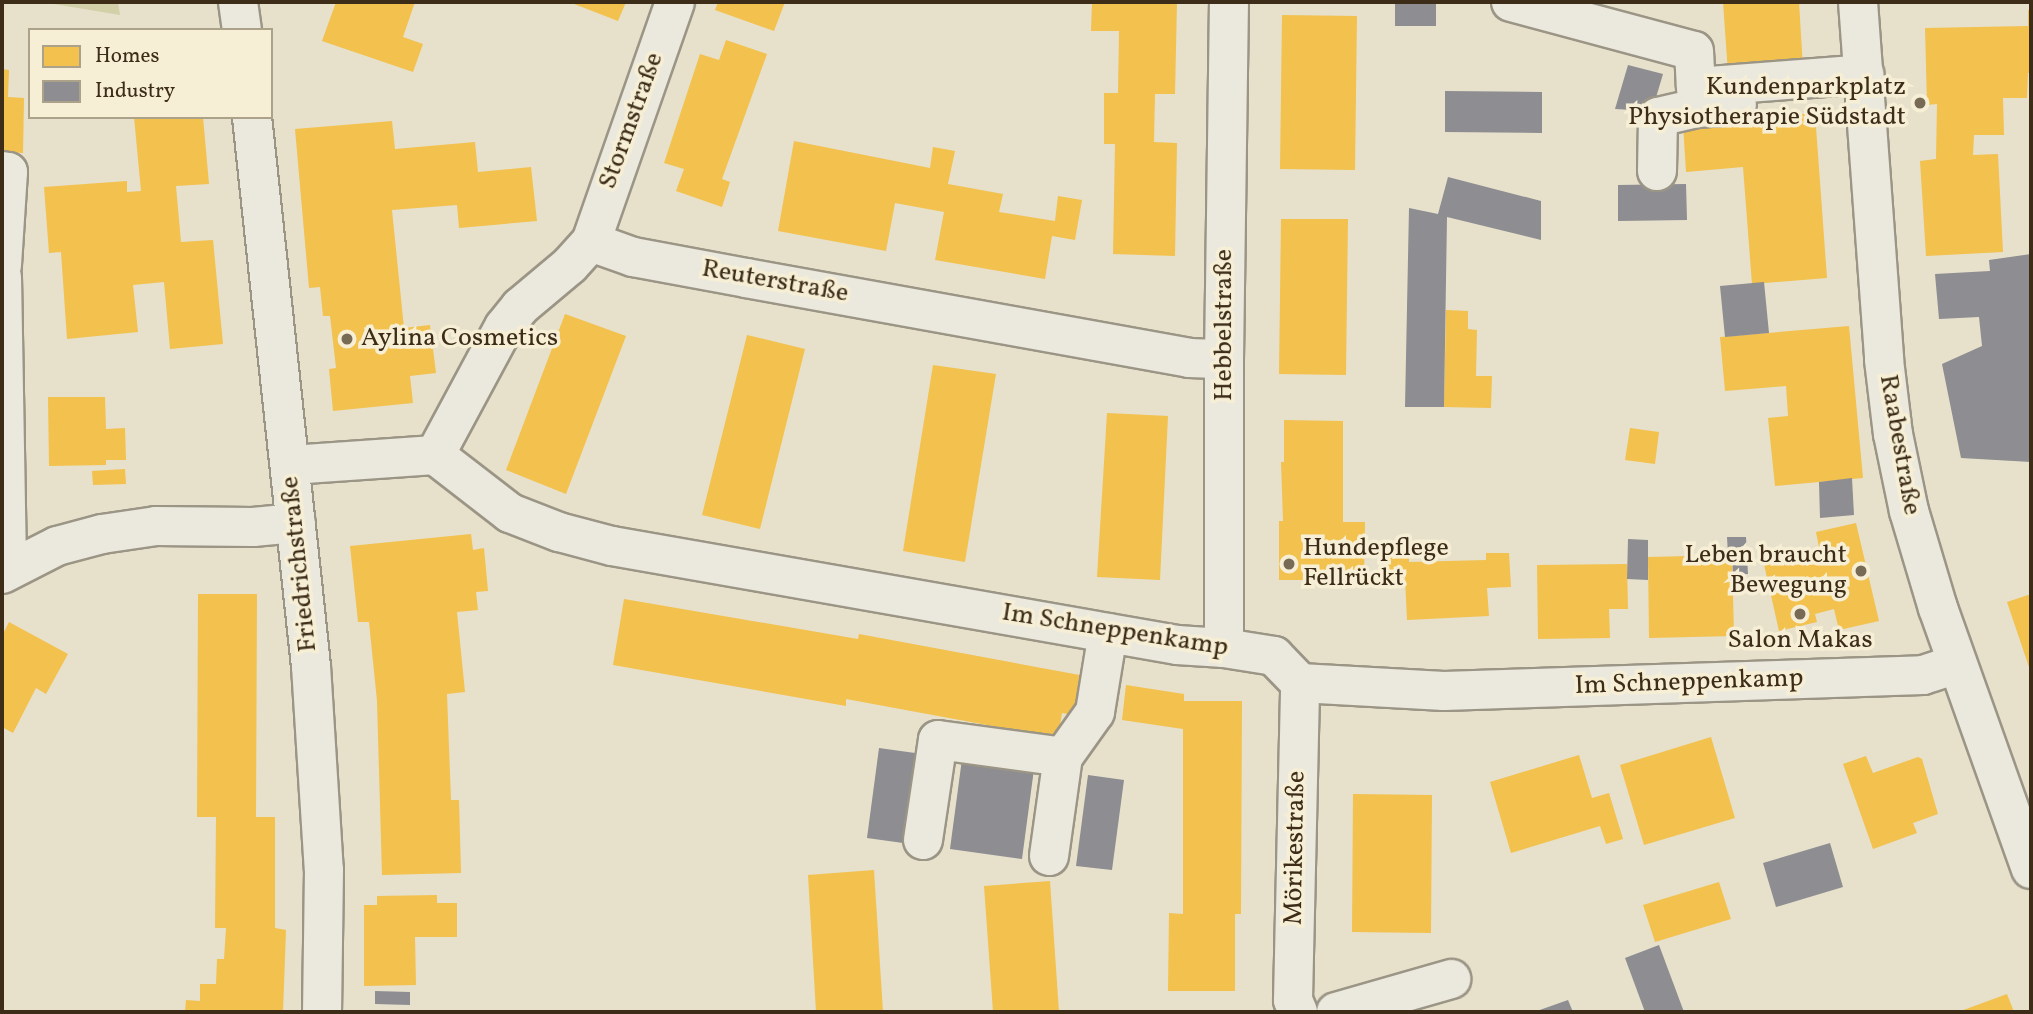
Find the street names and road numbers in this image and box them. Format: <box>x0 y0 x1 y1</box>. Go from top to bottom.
street label: Stormstraße <box>593 49 671 193</box>
street label: Hebbelstraße <box>1209 249 1241 401</box>
street label: Reuterstraße <box>699 254 851 310</box>
street label: Raabestraße <box>1871 372 1927 518</box>
street label: Friedrichstraße <box>275 475 325 653</box>
street label: Im Schneppenkamp <box>1000 598 1230 664</box>
street label: Im Schneppenkamp <box>1574 663 1804 703</box>
street label: Mörikestraße <box>1279 771 1313 925</box>

